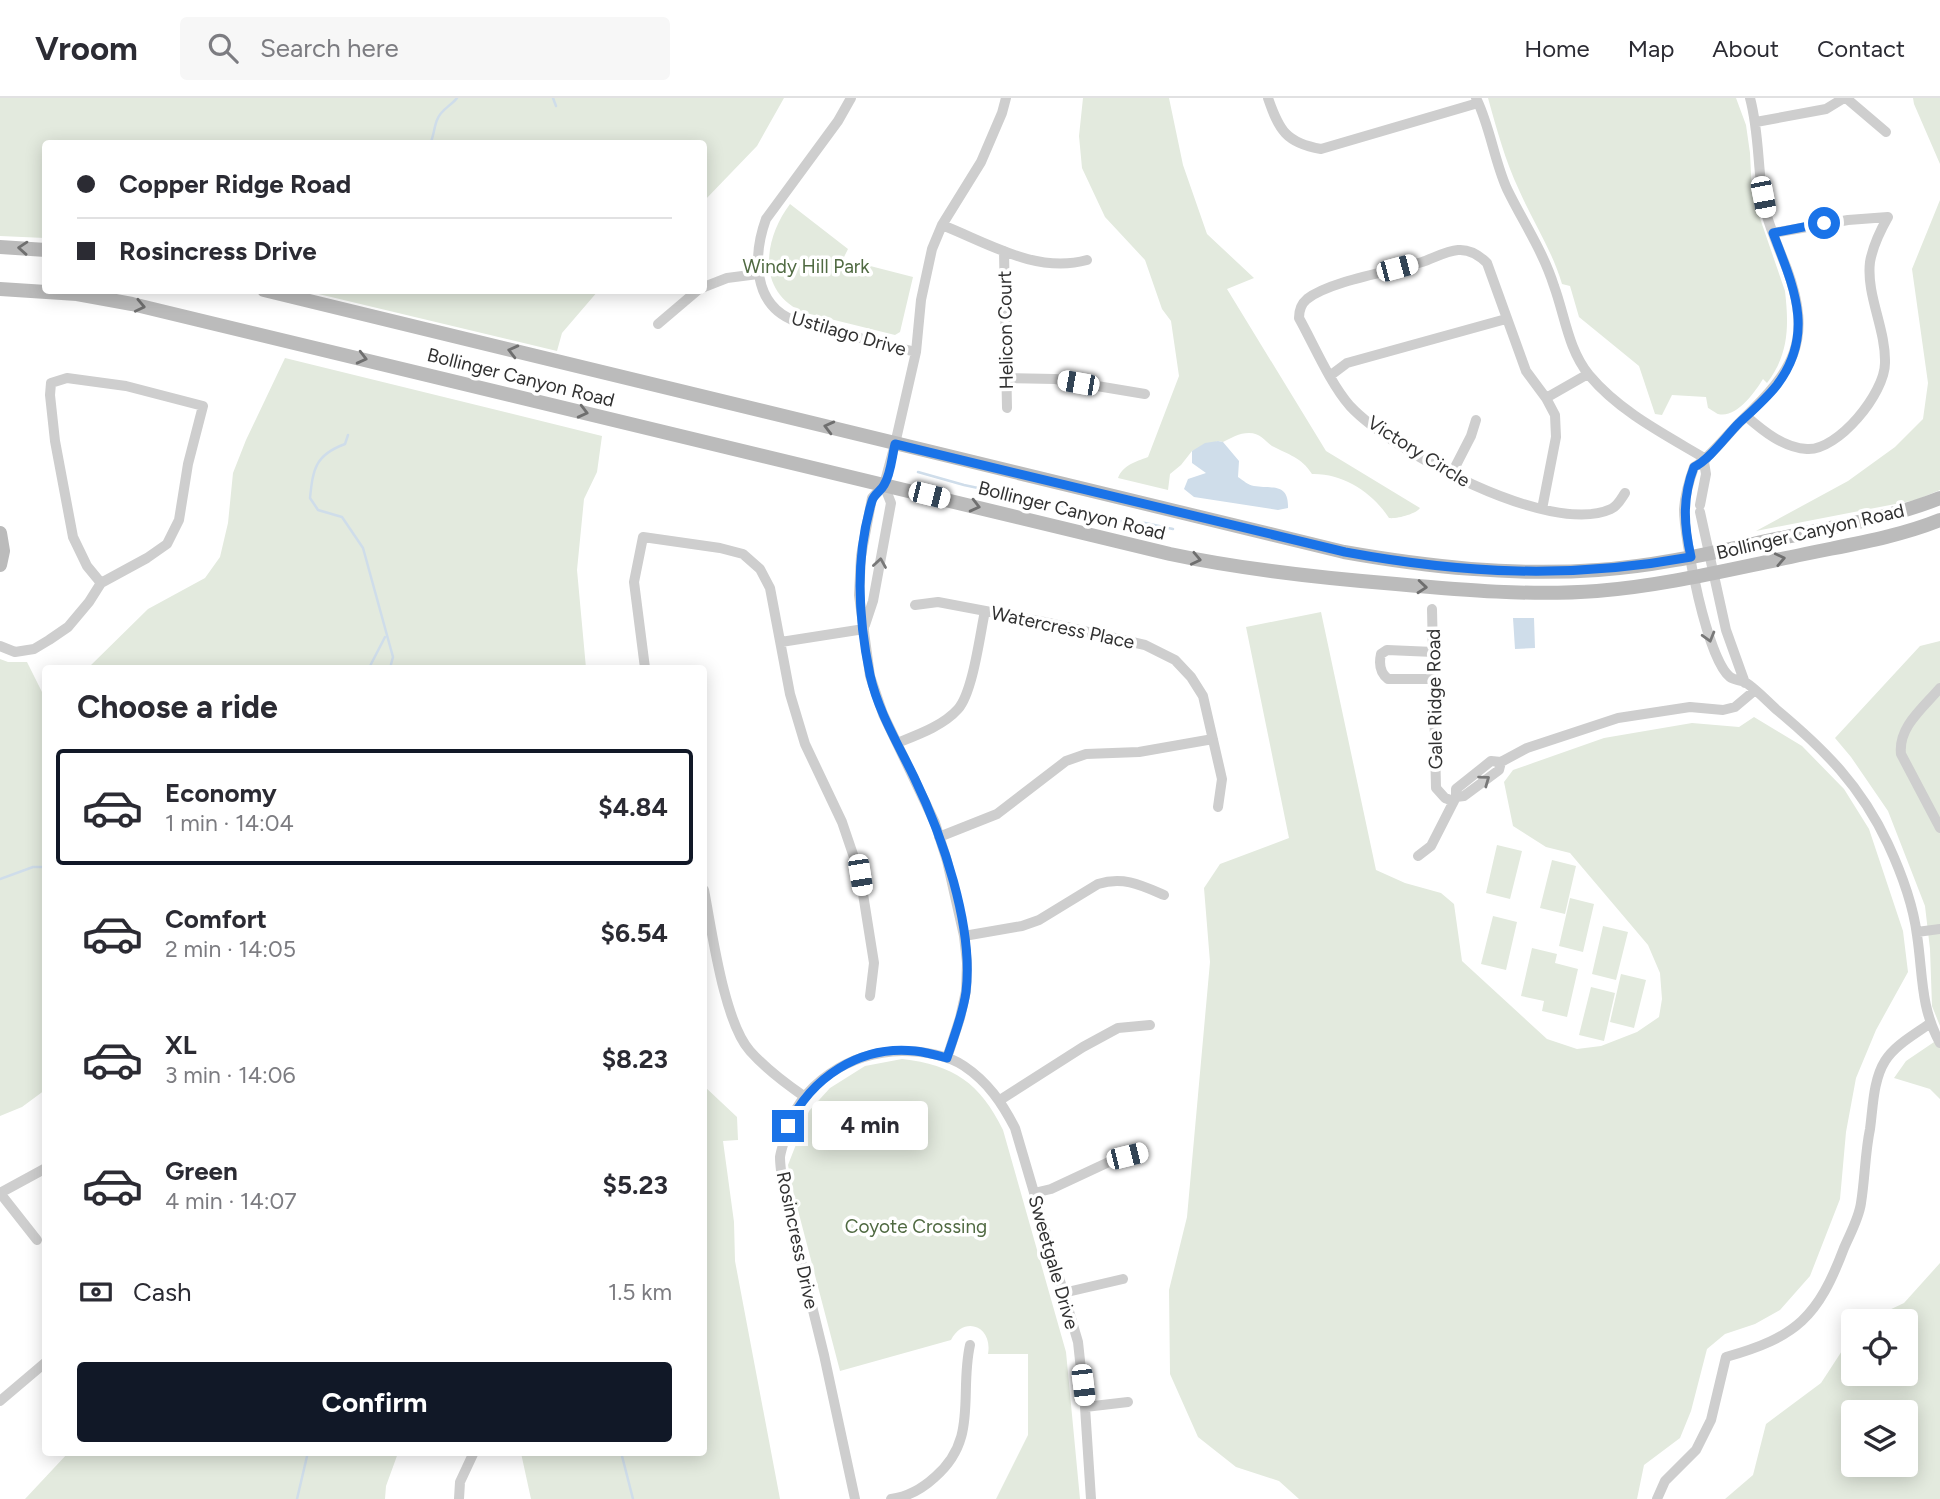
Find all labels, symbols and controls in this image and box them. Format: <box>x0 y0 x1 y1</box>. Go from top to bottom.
search box <box>180 17 670 80</box>
text: Vroom <box>35 29 138 68</box>
icon: search <box>204 29 242 67</box>
text: Search here <box>260 32 399 64</box>
text: Home <box>1524 34 1590 63</box>
text: Map <box>1628 34 1674 63</box>
text: About <box>1712 34 1779 63</box>
text: Contact <box>1817 34 1905 63</box>
text: Copper Ridge Road <box>119 168 351 200</box>
car <box>1749 174 1778 220</box>
route start <box>1808 207 1840 239</box>
text: Rosincress Drive <box>119 235 317 267</box>
one-way arrow <box>17 241 28 256</box>
car <box>1374 252 1421 284</box>
park label: Windy Hill Park <box>743 255 870 278</box>
street label: Helicon Court <box>993 270 1018 390</box>
one-way arrow <box>134 298 146 312</box>
street label: Ustilago Drive <box>789 306 909 361</box>
street label: Bollinger Canyon Road <box>425 343 617 412</box>
one-way arrow <box>507 345 519 359</box>
one-way arrow <box>356 350 368 364</box>
car <box>1056 369 1101 397</box>
one-way arrow <box>577 403 589 418</box>
street label: Victory Circle <box>1363 411 1474 492</box>
one-way arrow <box>823 421 835 435</box>
street label: Bollinger Canyon Road <box>976 476 1168 545</box>
car <box>907 480 952 510</box>
one-way arrow <box>969 498 981 512</box>
street label: Bollinger Canyon Road <box>1714 499 1906 564</box>
one-way arrow <box>1190 551 1202 566</box>
one-way arrow <box>1773 552 1785 567</box>
one-way arrow <box>872 557 887 569</box>
one-way arrow <box>1416 579 1427 594</box>
street label: Watercress Place <box>989 601 1137 654</box>
street label: Gale Ridge Road <box>1422 628 1447 770</box>
one-way arrow <box>1701 630 1715 642</box>
text: Choose a ride <box>77 688 278 726</box>
icon: car <box>81 776 144 839</box>
one-way arrow <box>1477 776 1490 788</box>
text: Economy <box>165 777 277 809</box>
text: $4.84 <box>598 791 668 823</box>
text: 1 min · 14:04 <box>165 809 294 837</box>
car <box>847 853 874 897</box>
icon: car <box>81 902 144 965</box>
text: Comfort <box>165 903 267 935</box>
text: $6.54 <box>601 917 668 949</box>
text: 2 min · 14:05 <box>165 935 296 963</box>
icon: car <box>81 1028 144 1091</box>
text: XL <box>165 1029 197 1061</box>
text: $8.23 <box>602 1043 668 1075</box>
text: 3 min · 14:06 <box>165 1061 296 1089</box>
callout: 4 min <box>812 1102 928 1150</box>
route end <box>772 1110 804 1142</box>
text: 4 min <box>840 1111 900 1139</box>
car <box>1105 1141 1150 1171</box>
icon: car <box>81 1154 144 1217</box>
text: Green <box>165 1155 238 1187</box>
text: $5.23 <box>603 1169 668 1201</box>
street label: Rosincress Drive <box>772 1169 823 1311</box>
text: 4 min · 14:07 <box>165 1187 297 1215</box>
street label: Sweetgale Drive <box>1023 1193 1084 1332</box>
park label: Coyote Crossing <box>845 1215 987 1238</box>
icon: cash <box>77 1273 115 1311</box>
text: Cash <box>133 1276 192 1308</box>
text: 1.5 km <box>608 1278 672 1306</box>
map controls <box>1841 1309 1918 1477</box>
button: locate <box>1841 1309 1918 1386</box>
button: Confirm <box>77 1362 672 1442</box>
car <box>1071 1363 1096 1407</box>
button: layers <box>1841 1400 1918 1477</box>

